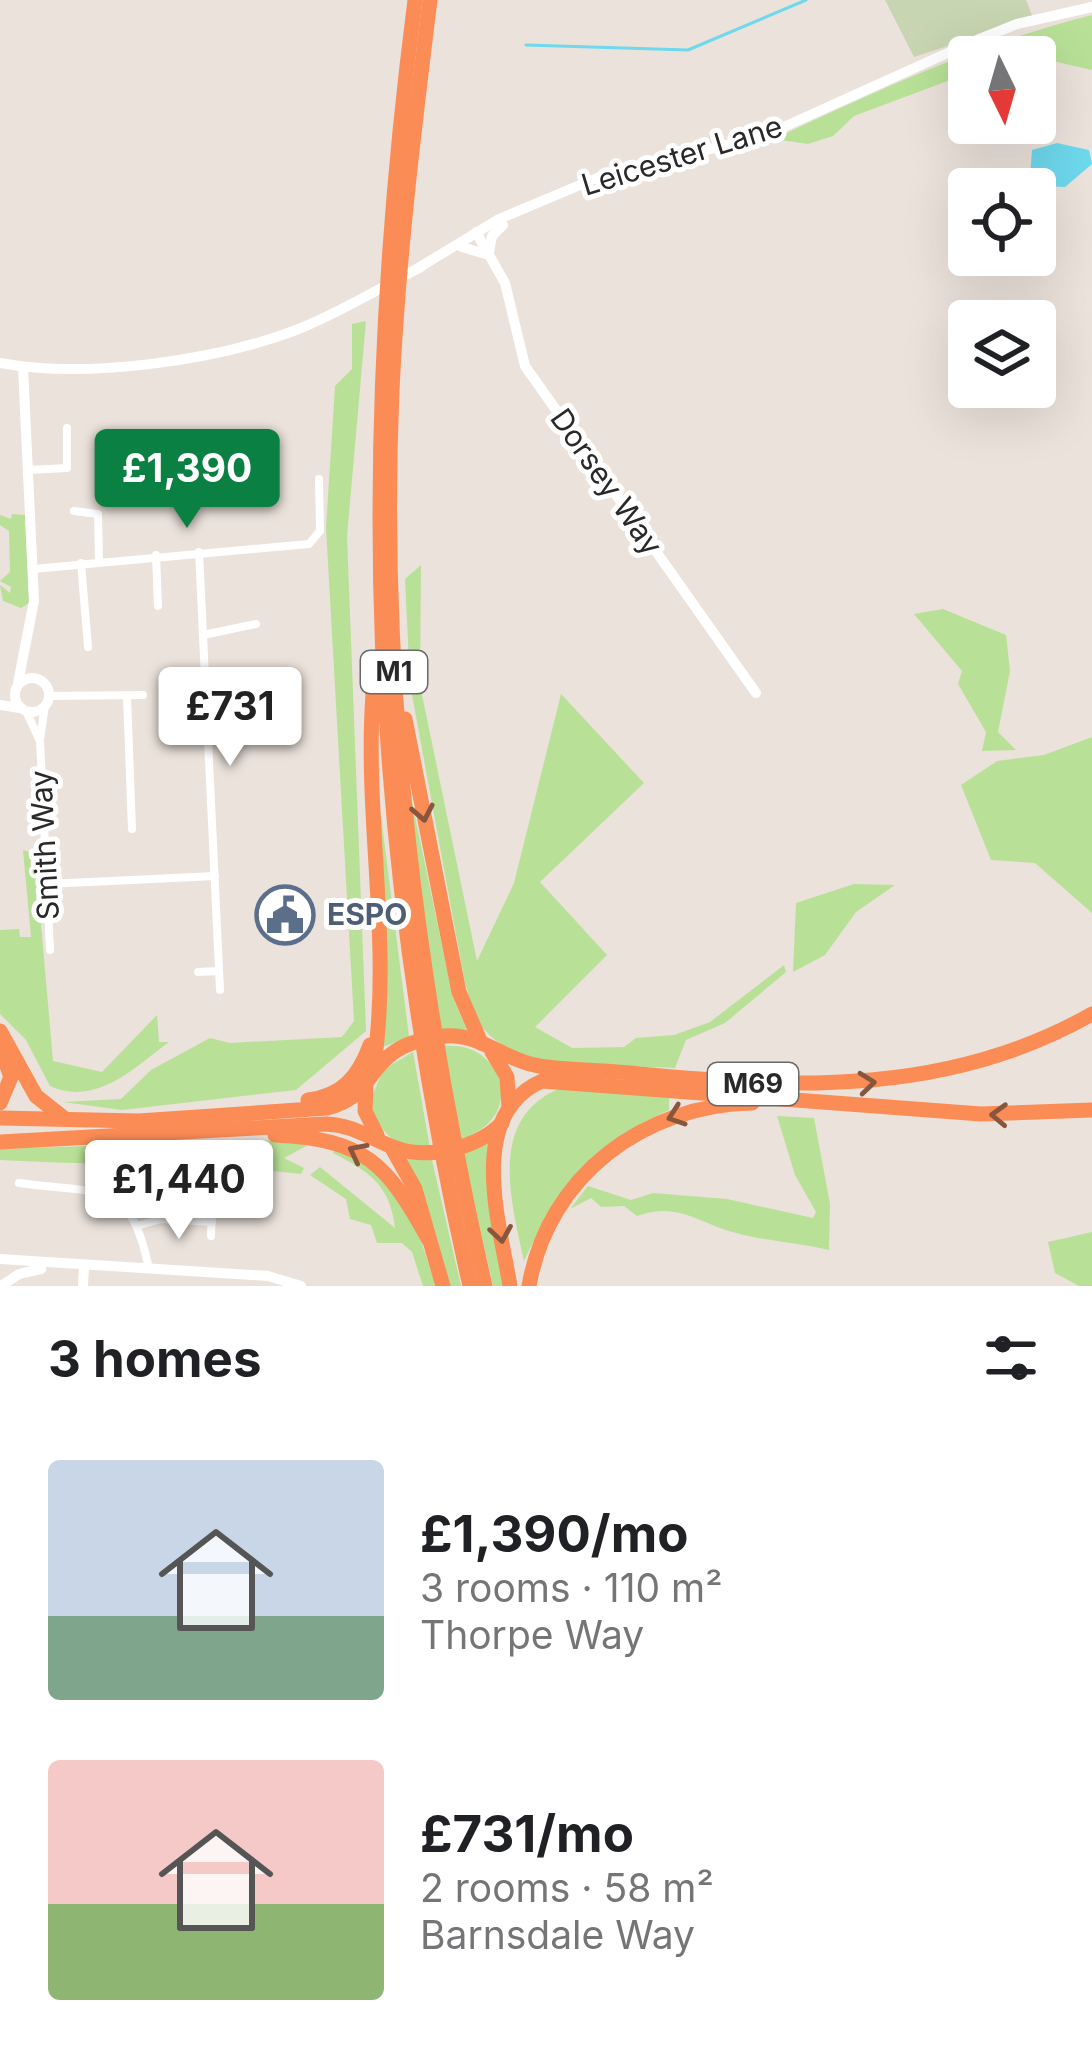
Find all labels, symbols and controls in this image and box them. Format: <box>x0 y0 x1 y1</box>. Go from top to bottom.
north arrow <box>948 36 1056 144</box>
map controls <box>948 36 1056 408</box>
street label: Leicester Lane <box>577 107 786 203</box>
button: locate <box>948 168 1056 276</box>
button: layers <box>948 300 1056 408</box>
street label: Dorsey Way <box>543 401 670 562</box>
pin: £1,390 <box>89 429 285 531</box>
text: £1,390 <box>122 444 252 491</box>
road number: M1 <box>361 651 427 693</box>
pin: £731 <box>159 667 301 769</box>
text: £731 <box>186 682 274 729</box>
street label: Smith Way <box>22 769 66 921</box>
one-way arrow <box>409 803 435 823</box>
public building icon: ESPO <box>254 884 316 946</box>
place label: ESPO <box>327 896 407 932</box>
road number: M69 <box>708 1063 798 1105</box>
one-way arrow <box>858 1071 877 1096</box>
one-way arrow <box>666 1101 687 1126</box>
one-way arrow <box>989 1102 1008 1128</box>
pin: £1,440 <box>81 1140 277 1242</box>
one-way arrow <box>349 1143 370 1166</box>
text: £1,440 <box>112 1155 246 1202</box>
one-way arrow <box>488 1224 513 1244</box>
icon: filters <box>978 1325 1044 1391</box>
text: 3 homes <box>48 1328 262 1389</box>
text: £1,390/mo <box>420 1503 688 1564</box>
icon: home <box>144 1508 288 1652</box>
text: 3 rooms · 110 m² <box>420 1564 722 1611</box>
text: Thorpe Way <box>420 1611 644 1658</box>
text: £731/mo <box>420 1803 634 1864</box>
icon: home <box>144 1808 288 1952</box>
text: 2 rooms · 58 m² <box>420 1864 714 1911</box>
text: Barnsdale Way <box>420 1911 695 1958</box>

